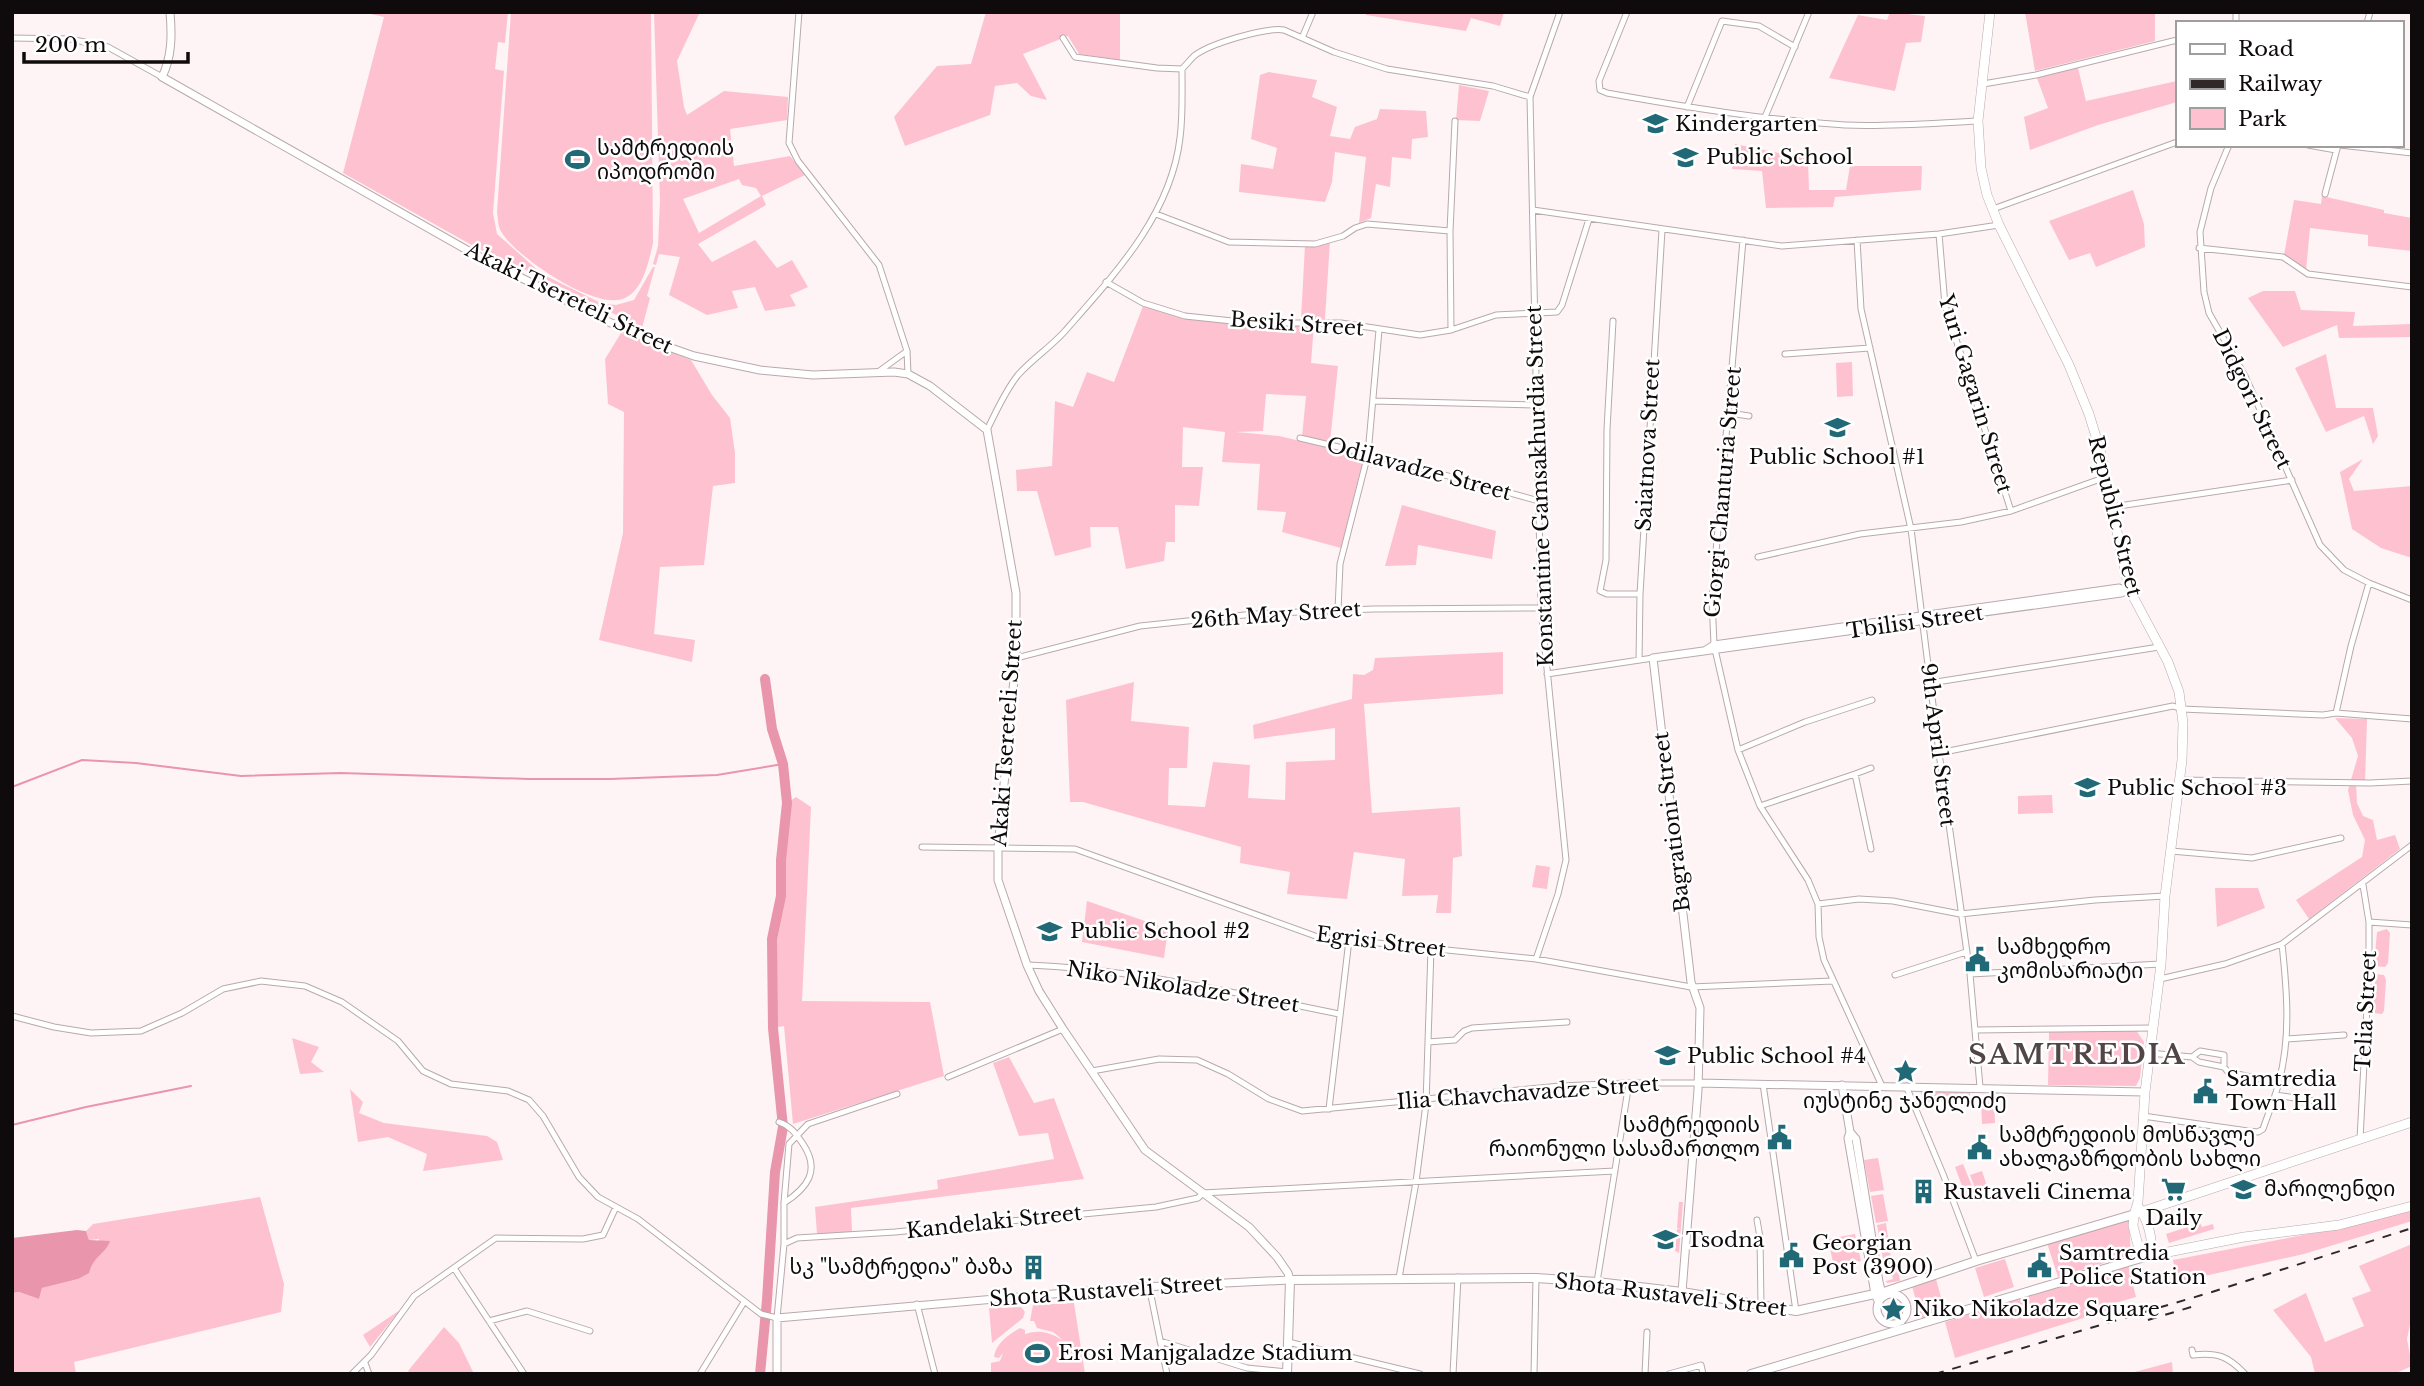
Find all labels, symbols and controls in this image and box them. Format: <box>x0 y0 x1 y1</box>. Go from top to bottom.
scale bar <box>24 21 189 65</box>
legend <box>2176 21 2403 147</box>
text: 200 m <box>35 32 107 58</box>
text: Road <box>2238 36 2294 62</box>
text: Railway <box>2238 71 2323 97</box>
text: Park <box>2238 106 2287 132</box>
school or university icon: Kindergarten <box>1641 110 1669 138</box>
place label: Kindergarten <box>1675 111 1818 137</box>
place label: სამტრედიის იპოდრომი <box>597 135 734 185</box>
school or university icon: Public School <box>1672 143 1700 171</box>
place label: Public School <box>1706 144 1853 170</box>
sports icon: სამტრედიის იპოდრომი <box>563 146 591 174</box>
street label: Akaki Tsereteli Street <box>460 236 677 360</box>
street label: Yuri Gagarin Street <box>1932 291 2018 497</box>
street label: Konstantine Gamsakhurdia Street <box>1521 305 1559 667</box>
street label: Besiki Street <box>1229 306 1365 342</box>
street label: Didgori Street <box>2207 325 2297 473</box>
street label: Saiatnova Street <box>1630 358 1666 532</box>
street label: Giorgi Chanturia Street <box>1699 365 1747 619</box>
school or university icon: Public School #1 <box>1823 414 1851 442</box>
street label: Odilavadze Street <box>1324 432 1514 506</box>
street label: Republic Street <box>2082 433 2148 599</box>
place label: Public School #1 <box>1749 444 1925 470</box>
street label: 26th May Street <box>1190 596 1362 634</box>
street label: Tbilisi Street <box>1845 600 1985 644</box>
street label: Akaki Tsereteli Street <box>986 619 1028 848</box>
street label: 9th April Street <box>1915 662 1961 828</box>
street label: Bagrationi Street <box>1648 730 1696 914</box>
school or university icon: Public School #3 <box>2073 774 2101 802</box>
place label: Public School #3 <box>2107 775 2287 801</box>
school or university icon: Public School #2 <box>1036 917 1064 945</box>
place label: Public School #2 <box>1070 918 1250 944</box>
street label: Egrisi Street <box>1314 921 1448 963</box>
place label: სამხედრო კომისარიატი <box>1997 934 2143 984</box>
public building icon: სამხედრო კომისარიატი <box>1963 945 1991 973</box>
street label: Telia Street <box>2350 950 2382 1072</box>
street label: Niko Nikoladze Street <box>1065 956 1301 1018</box>
district label: SAMTREDIA <box>1968 1037 2186 1072</box>
school or university icon: Public School #4 <box>1653 1042 1681 1070</box>
place label: Public School #4 <box>1687 1043 1866 1069</box>
place icon: იუსტინე ჯანელიძე <box>1891 1058 1919 1086</box>
place label: Samtredia Town Hall <box>2226 1066 2337 1116</box>
street label: Ilia Chavchavadze Street <box>1396 1071 1660 1115</box>
public building icon: Samtredia Town Hall <box>2192 1077 2220 1105</box>
place label: იუსტინე ჯანელიძე <box>1803 1088 2007 1114</box>
place label: სამტრედიის რაიონული სასამართლო <box>1489 1112 1760 1162</box>
place label: სამტრედიის მოსწავლე ახალგაზრდობის სახლი <box>1999 1122 2261 1172</box>
public building icon: სამტრედიის რაიონული სასამართლო <box>1766 1123 1794 1151</box>
public building icon: სამტრედიის მოსწავლე ახალგაზრდობის სახლი <box>1965 1133 1993 1161</box>
supermarket icon: Daily <box>2160 1175 2188 1203</box>
school or university icon: მარილენდი <box>2230 1175 2258 1203</box>
place label: მარილენდი <box>2264 1176 2395 1202</box>
building icon: Rustaveli Cinema <box>1909 1178 1937 1206</box>
place label: Rustaveli Cinema <box>1943 1179 2132 1205</box>
street label: Kandelaki Street <box>905 1200 1083 1244</box>
place label: Daily <box>2145 1205 2203 1231</box>
school or university icon: Tsodna <box>1652 1226 1680 1254</box>
place label: Tsodna <box>1686 1227 1765 1253</box>
place label: Georgian Post (3900) <box>1812 1230 1933 1280</box>
place label: Samtredia Police Station <box>2059 1240 2206 1290</box>
public building icon: Georgian Post (3900) <box>1778 1241 1806 1269</box>
public building icon: Samtredia Police Station <box>2025 1251 2053 1279</box>
building icon: სკ "სამტრედია" ბაზა <box>1019 1253 1047 1281</box>
place label: სკ "სამტრედია" ბაზა <box>790 1254 1013 1280</box>
street label: Shota Rustaveli Street <box>1553 1268 1789 1322</box>
street label: Shota Rustaveli Street <box>988 1270 1224 1312</box>
place icon: Niko Nikoladze Square <box>1879 1295 1907 1323</box>
place label: Niko Nikoladze Square <box>1913 1296 2160 1322</box>
sports icon: Erosi Manjgaladze Stadium <box>1024 1339 1052 1367</box>
place label: Erosi Manjgaladze Stadium <box>1058 1340 1353 1366</box>

